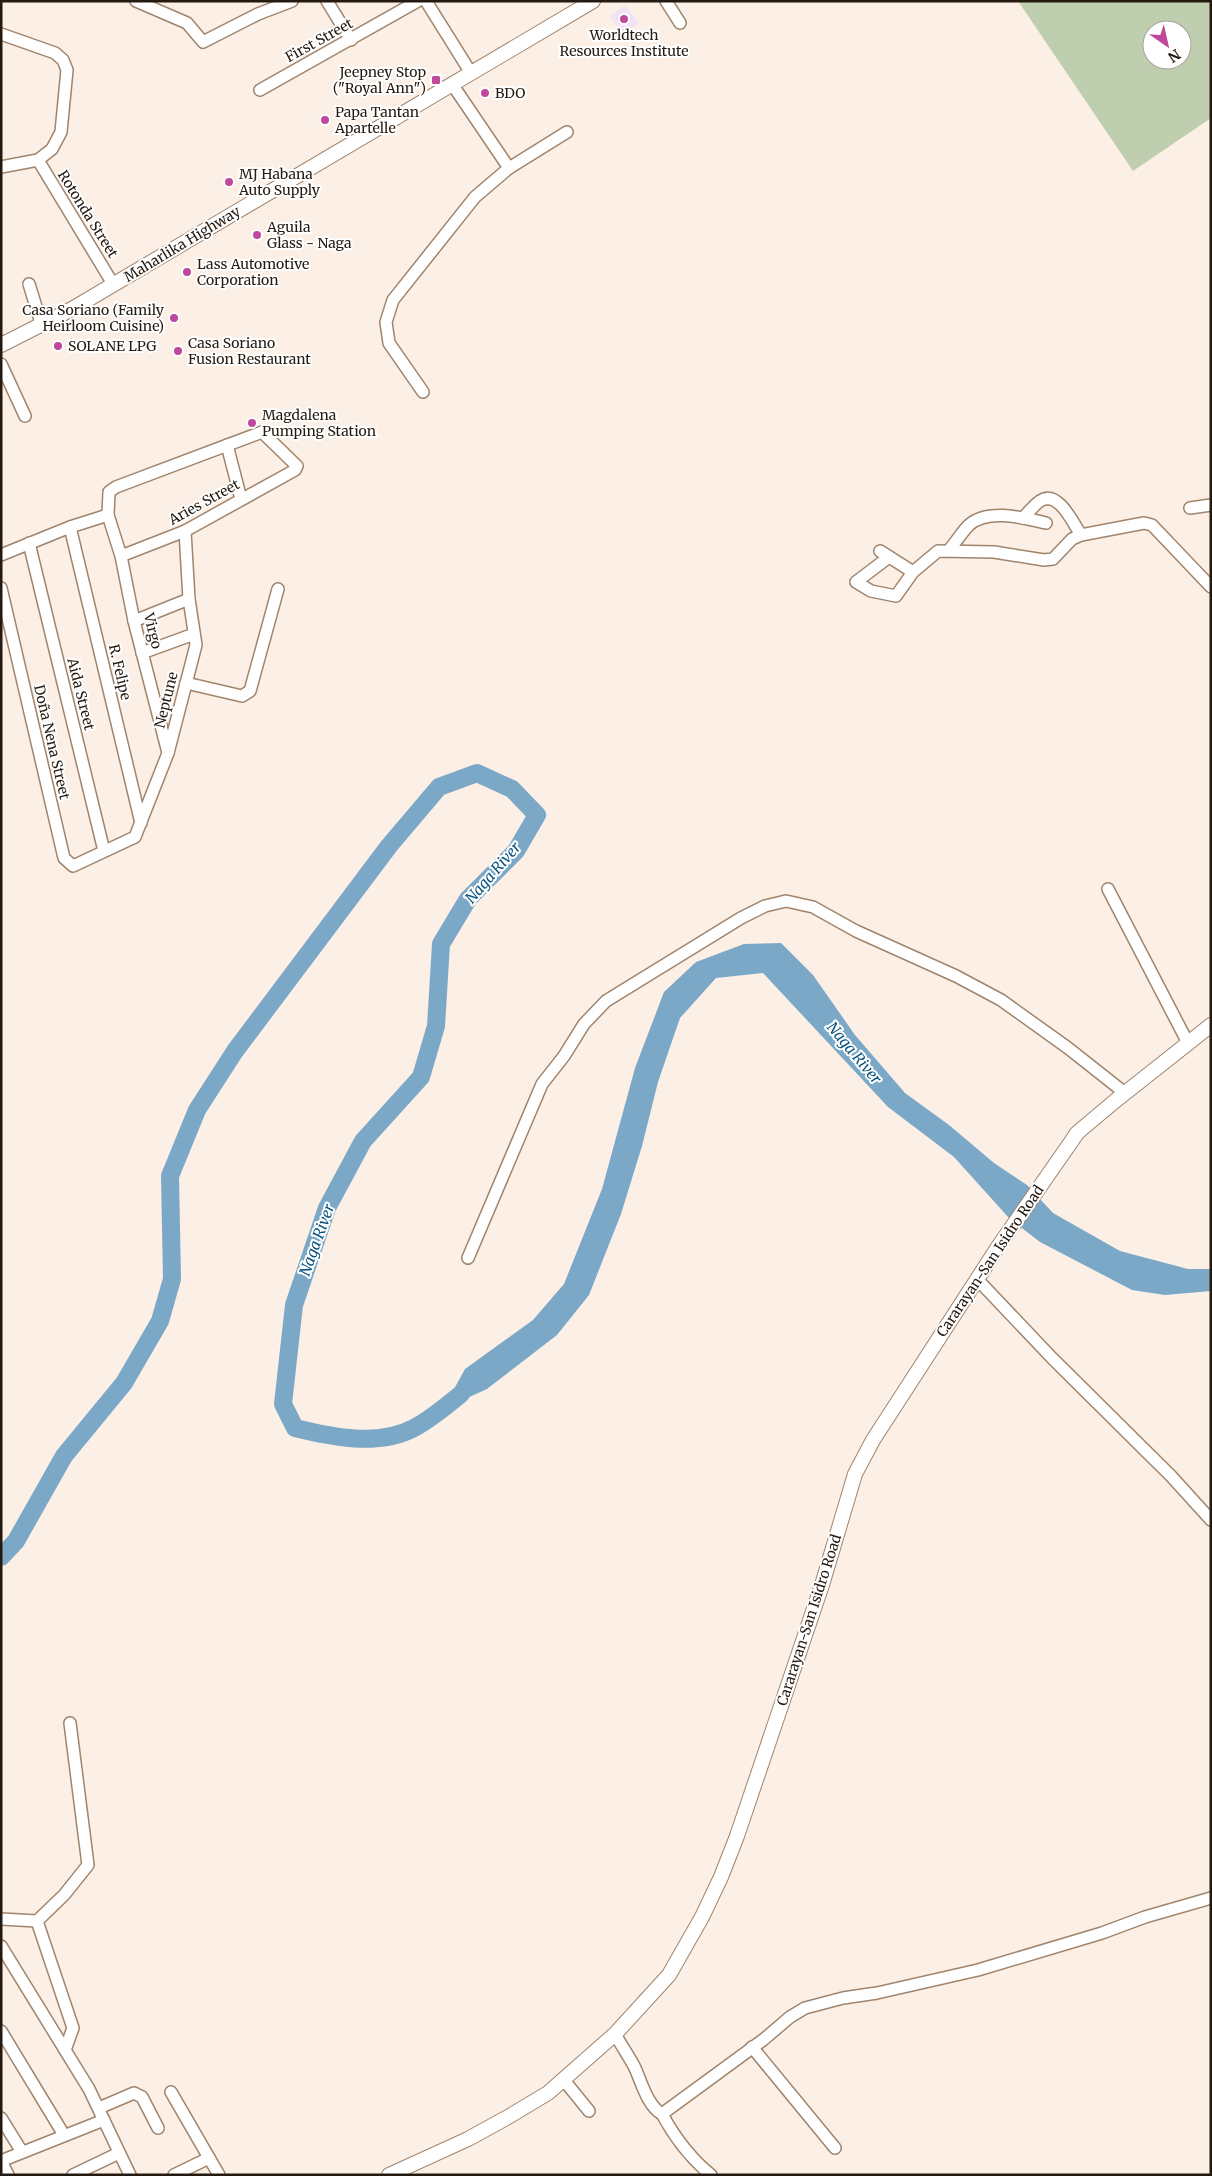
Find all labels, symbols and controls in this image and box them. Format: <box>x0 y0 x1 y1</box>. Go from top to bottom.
marker: Worldtech Resources Institute <box>618 13 630 25</box>
street label: First Street <box>282 14 357 66</box>
north arrow <box>1142 20 1192 70</box>
place label: Worldtech Resources Institute <box>560 26 688 60</box>
text: N <box>1165 45 1184 66</box>
place label: Jeepney Stop ("Royal Ann") <box>333 63 426 97</box>
marker: Jeepney Stop ("Royal Ann") <box>430 74 442 86</box>
place label: BDO <box>495 84 525 102</box>
marker: BDO <box>479 87 491 99</box>
place label: Papa Tantan Apartelle <box>334 103 419 137</box>
marker: Papa Tantan Apartelle <box>319 114 331 126</box>
place label: MJ Habana Auto Supply <box>238 165 321 199</box>
street label: Rotonda Street <box>54 167 122 262</box>
marker: MJ Habana Auto Supply <box>223 176 235 188</box>
street label: Maharlika Highway <box>121 202 244 286</box>
place label: Aguila Glass - Naga <box>266 218 352 252</box>
marker: Aguila Glass - Naga <box>251 229 263 241</box>
place label: Lass Automotive Corporation <box>197 255 309 289</box>
marker: Lass Automotive Corporation <box>181 266 193 278</box>
place label: Casa Soriano (Family Heirloom Cuisine) <box>22 301 165 335</box>
marker: Casa Soriano (Family Heirloom Cuisine) <box>168 312 180 324</box>
place label: Casa Soriano Fusion Restaurant <box>188 334 311 368</box>
place label: SOLANE LPG <box>68 337 156 355</box>
marker: SOLANE LPG <box>52 340 64 352</box>
marker: Casa Soriano Fusion Restaurant <box>172 345 184 357</box>
place label: Magdalena Pumping Station <box>262 406 376 440</box>
marker: Magdalena Pumping Station <box>246 417 258 429</box>
street label: Aries Street <box>164 475 243 529</box>
street label: Virgo <box>140 610 166 651</box>
street label: R. Felipe <box>105 642 135 702</box>
street label: Aida Street <box>63 655 99 733</box>
street label: Neptune <box>150 670 182 730</box>
street label: Doña Nena Street <box>30 683 74 802</box>
water label: Naga River <box>461 837 525 907</box>
water label: Naga River <box>823 1018 886 1088</box>
street label: Cararayan-San Isidro Road <box>932 1181 1048 1340</box>
water label: Naga River <box>295 1200 339 1278</box>
street label: Cararayan-San Isidro Road <box>773 1531 845 1708</box>

